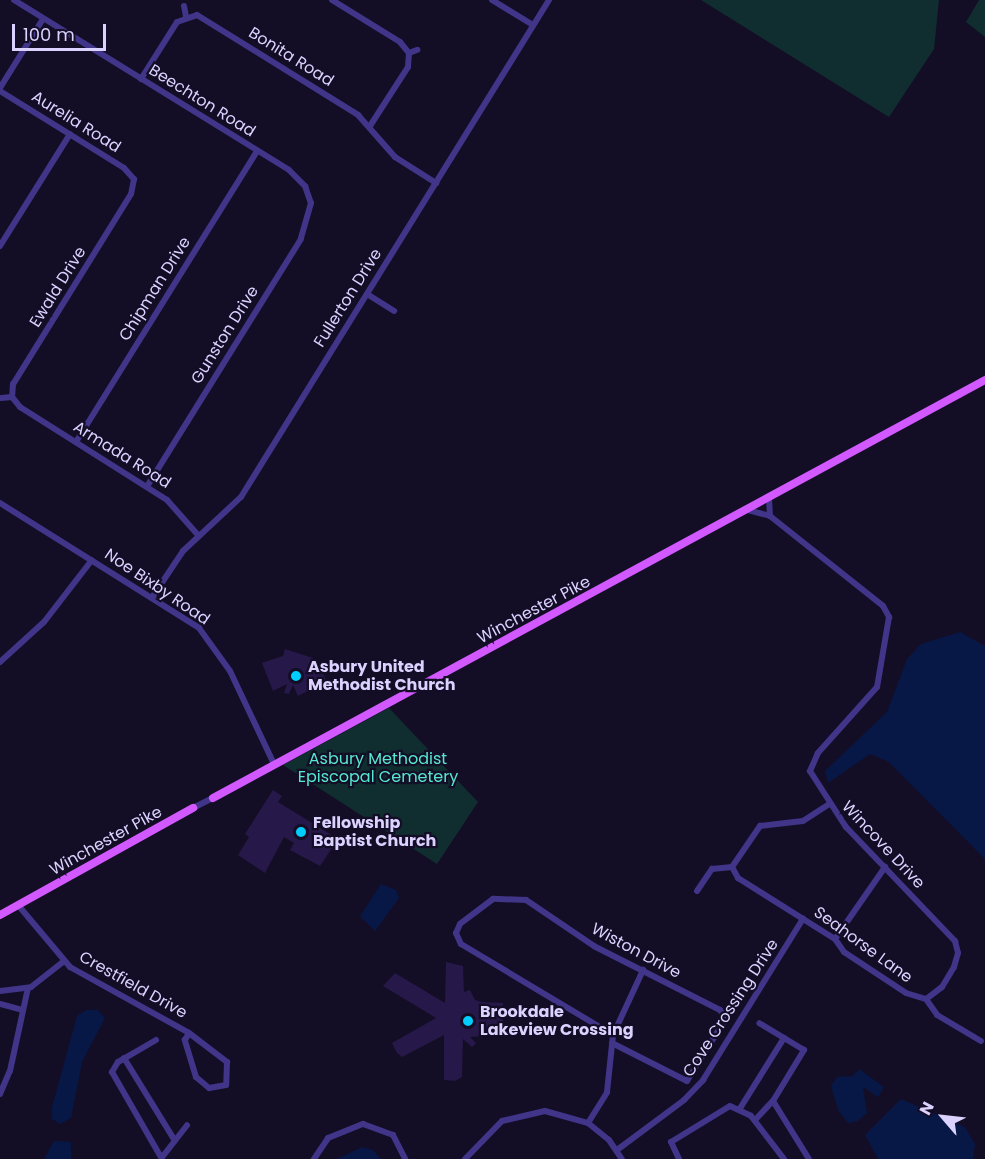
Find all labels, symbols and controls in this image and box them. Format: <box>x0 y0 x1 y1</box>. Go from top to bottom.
scale bar <box>15 12 110 50</box>
text: 100 m <box>23 22 75 47</box>
street label: Bonita Road <box>245 23 337 91</box>
street label: Beechton Road <box>145 61 259 141</box>
street label: Aurelia Road <box>28 87 124 157</box>
street label: Chipman Drive <box>115 233 195 345</box>
street label: Ewald Drive <box>26 243 90 331</box>
street label: Fullerton Drive <box>310 245 386 351</box>
street label: Gunston Drive <box>187 282 263 388</box>
street label: Armada Road <box>70 417 174 493</box>
street label: Noe Bixby Road <box>101 545 213 629</box>
street label: Winchester Pike <box>474 572 594 648</box>
place label: Asbury United Methodist Church <box>308 657 455 695</box>
marker: Asbury United Methodist Church <box>289 669 303 683</box>
park label: Asbury Methodist Episcopal Cemetery <box>298 749 458 787</box>
street label: Wincove Drive <box>837 797 929 893</box>
street label: Winchester Pike <box>47 802 165 880</box>
place label: Fellowship Baptist Church <box>313 813 436 851</box>
marker: Fellowship Baptist Church <box>294 825 308 839</box>
street label: Seahorse Lane <box>810 903 916 987</box>
street label: Wiston Drive <box>588 919 684 983</box>
street label: Cove Crossing Drive <box>679 936 783 1080</box>
street label: Crestfield Drive <box>76 947 190 1023</box>
place label: Brookdale Lakeview Crossing <box>480 1002 634 1040</box>
marker: Brookdale Lakeview Crossing <box>461 1014 475 1028</box>
north arrow <box>913 1087 973 1147</box>
text: N <box>914 1098 940 1119</box>

